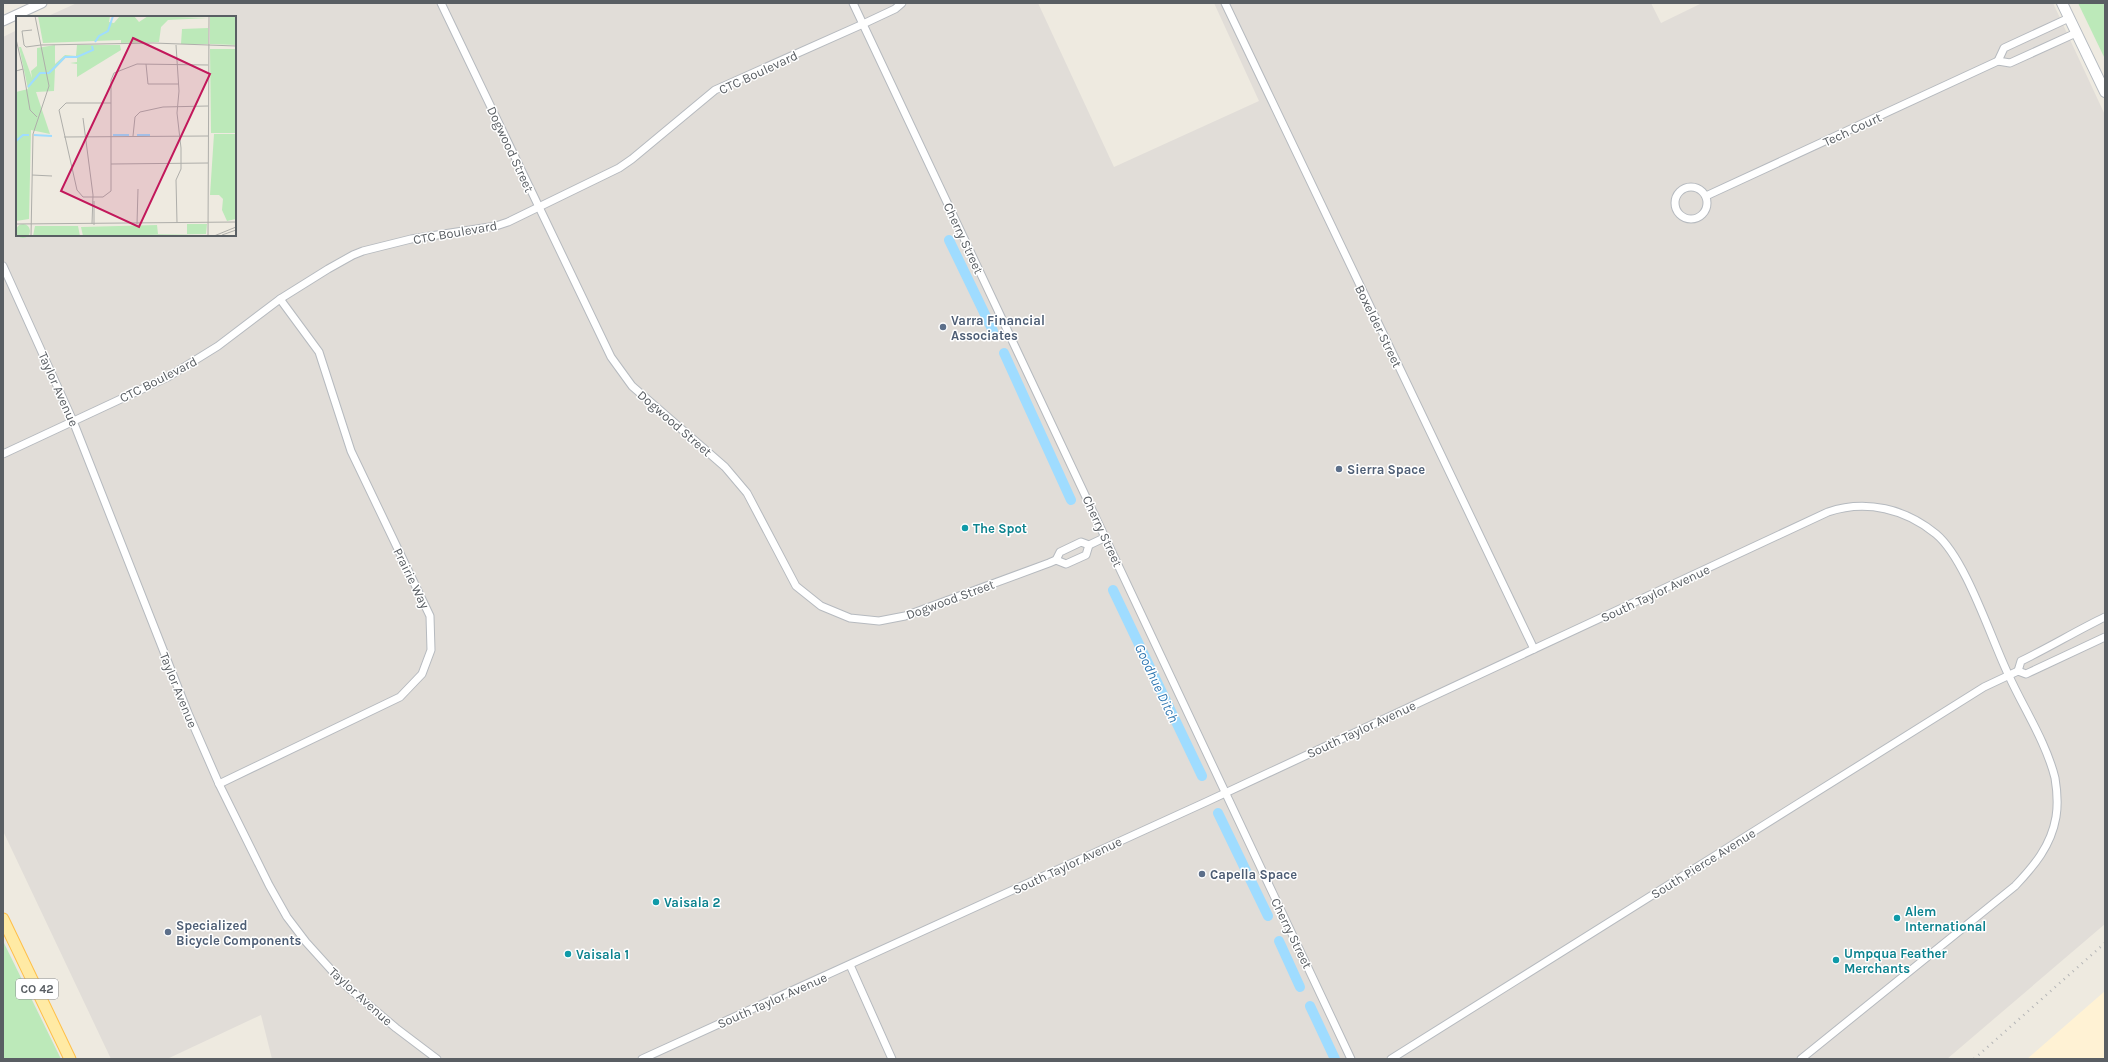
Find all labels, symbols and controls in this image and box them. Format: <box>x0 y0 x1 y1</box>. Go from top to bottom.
inset map <box>16 16 236 236</box>
street label: CTC Boulevard <box>717 48 800 97</box>
street label: Dogwood Street <box>484 104 537 195</box>
street label: Tech Court <box>1821 109 1884 149</box>
street label: Cherry Street <box>941 200 987 276</box>
street label: CTC Boulevard <box>412 218 498 247</box>
street label: Boxelder Street <box>1352 282 1405 370</box>
place label: Varra Financial Associates <box>951 313 1045 343</box>
marker: Varra Financial Associates <box>938 322 948 332</box>
street label: Taylor Avenue <box>35 350 82 429</box>
street label: CTC Boulevard <box>117 353 199 405</box>
street label: Dogwood Street <box>635 387 715 460</box>
place label: Sierra Space <box>1347 462 1425 477</box>
marker: Sierra Space <box>1334 464 1344 474</box>
street label: Cherry Street <box>1080 493 1126 569</box>
place label: The Spot <box>973 521 1027 536</box>
marker: The Spot <box>960 523 970 533</box>
street label: Prairie Way <box>390 545 433 611</box>
street label: South Taylor Avenue <box>1598 561 1712 625</box>
street label: Dogwood Street <box>904 576 997 622</box>
water label: Goodhue Ditch <box>1131 641 1182 725</box>
street label: Taylor Avenue <box>157 650 201 730</box>
street label: South Taylor Avenue <box>1304 697 1418 761</box>
street label: South Pierce Avenue <box>1648 825 1759 902</box>
street label: South Taylor Avenue <box>1010 833 1124 897</box>
place label: Capella Space <box>1210 867 1297 882</box>
marker: Capella Space <box>1197 869 1207 879</box>
place label: Vaisala 2 <box>664 895 720 910</box>
street label: Cherry Street <box>1268 895 1315 971</box>
marker: Vaisala 2 <box>651 897 661 907</box>
place label: Alem International <box>1905 904 1986 934</box>
marker: Alem International <box>1892 913 1902 923</box>
place label: Specialized Bicycle Components <box>176 918 302 948</box>
marker: Specialized Bicycle Components <box>163 927 173 937</box>
place label: Umpqua Feather Merchants <box>1844 946 1948 976</box>
place label: Vaisala 1 <box>576 947 629 962</box>
marker: Vaisala 1 <box>563 949 573 959</box>
marker: Umpqua Feather Merchants <box>1831 955 1841 965</box>
street label: Taylor Avenue <box>326 964 396 1029</box>
street label: South Taylor Avenue <box>715 969 830 1031</box>
road number: CO 42 <box>16 979 58 999</box>

